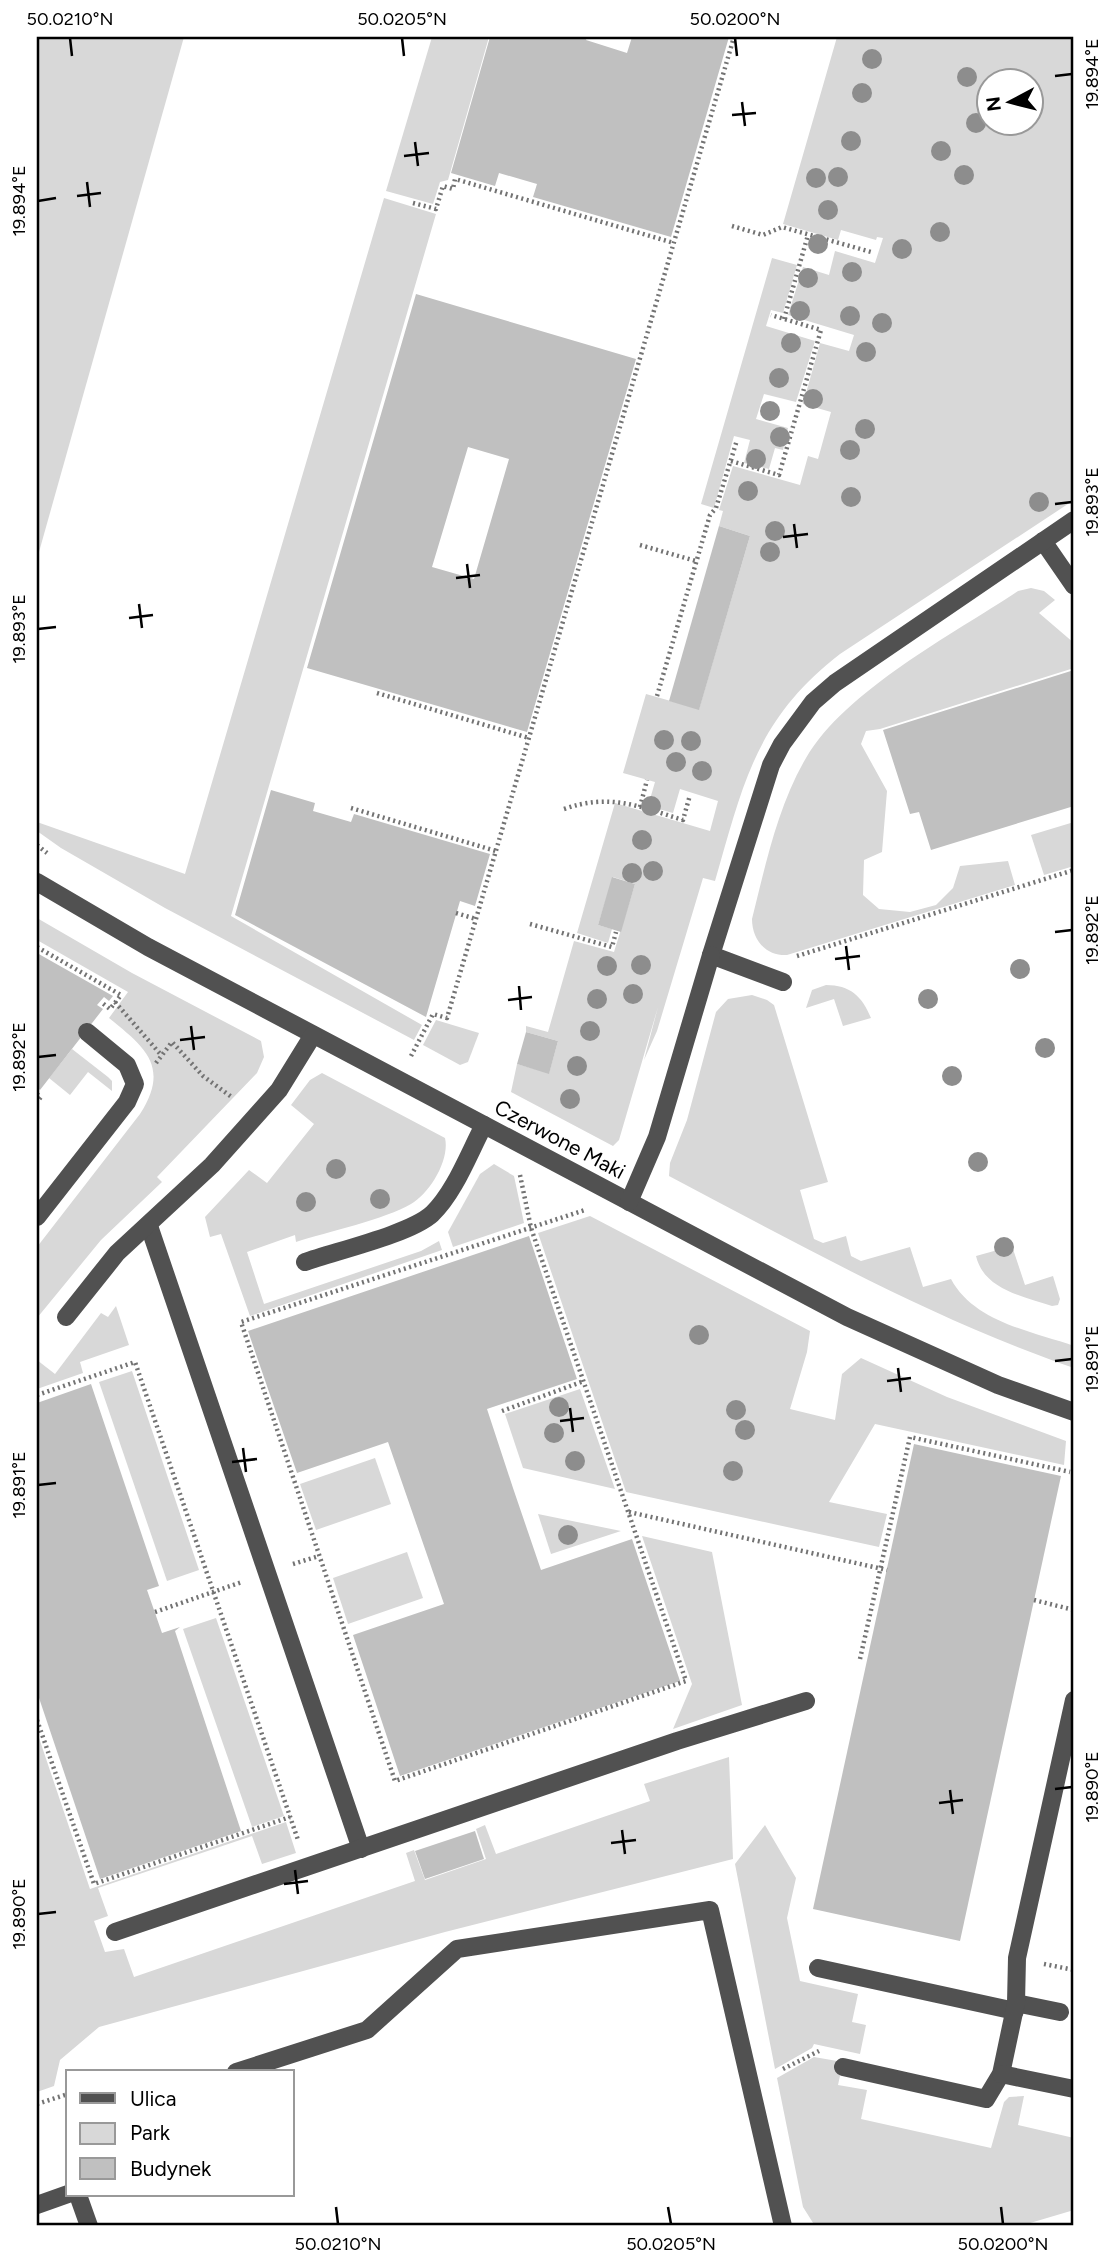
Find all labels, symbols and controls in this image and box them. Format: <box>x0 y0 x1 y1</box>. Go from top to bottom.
text: 50.0210°N <box>27 8 113 30</box>
text: 50.0205°N <box>357 8 447 30</box>
text: 50.0200°N <box>690 8 780 30</box>
text: 19.894°E <box>1081 38 1103 110</box>
north arrow <box>974 66 1044 136</box>
text: N <box>981 95 1006 113</box>
text: 19.894°E <box>8 165 30 237</box>
text: 19.893°E <box>1081 467 1103 537</box>
text: 19.893°E <box>8 594 30 664</box>
text: 19.892°E <box>1081 895 1103 965</box>
text: 19.892°E <box>8 1022 30 1092</box>
street label: Czerwone Maki <box>490 1094 630 1184</box>
text: 19.891°E <box>1081 1325 1103 1393</box>
text: 19.891°E <box>8 1451 30 1519</box>
text: 19.890°E <box>1081 1751 1103 1823</box>
text: 19.890°E <box>8 1878 30 1950</box>
legend <box>66 2070 294 2196</box>
text: Ulica <box>130 2086 176 2111</box>
text: Park <box>130 2120 171 2145</box>
text: Budynek <box>130 2156 212 2181</box>
text: 50.0210°N <box>295 2233 381 2255</box>
text: 50.0205°N <box>626 2233 716 2255</box>
text: 50.0200°N <box>958 2233 1048 2255</box>

